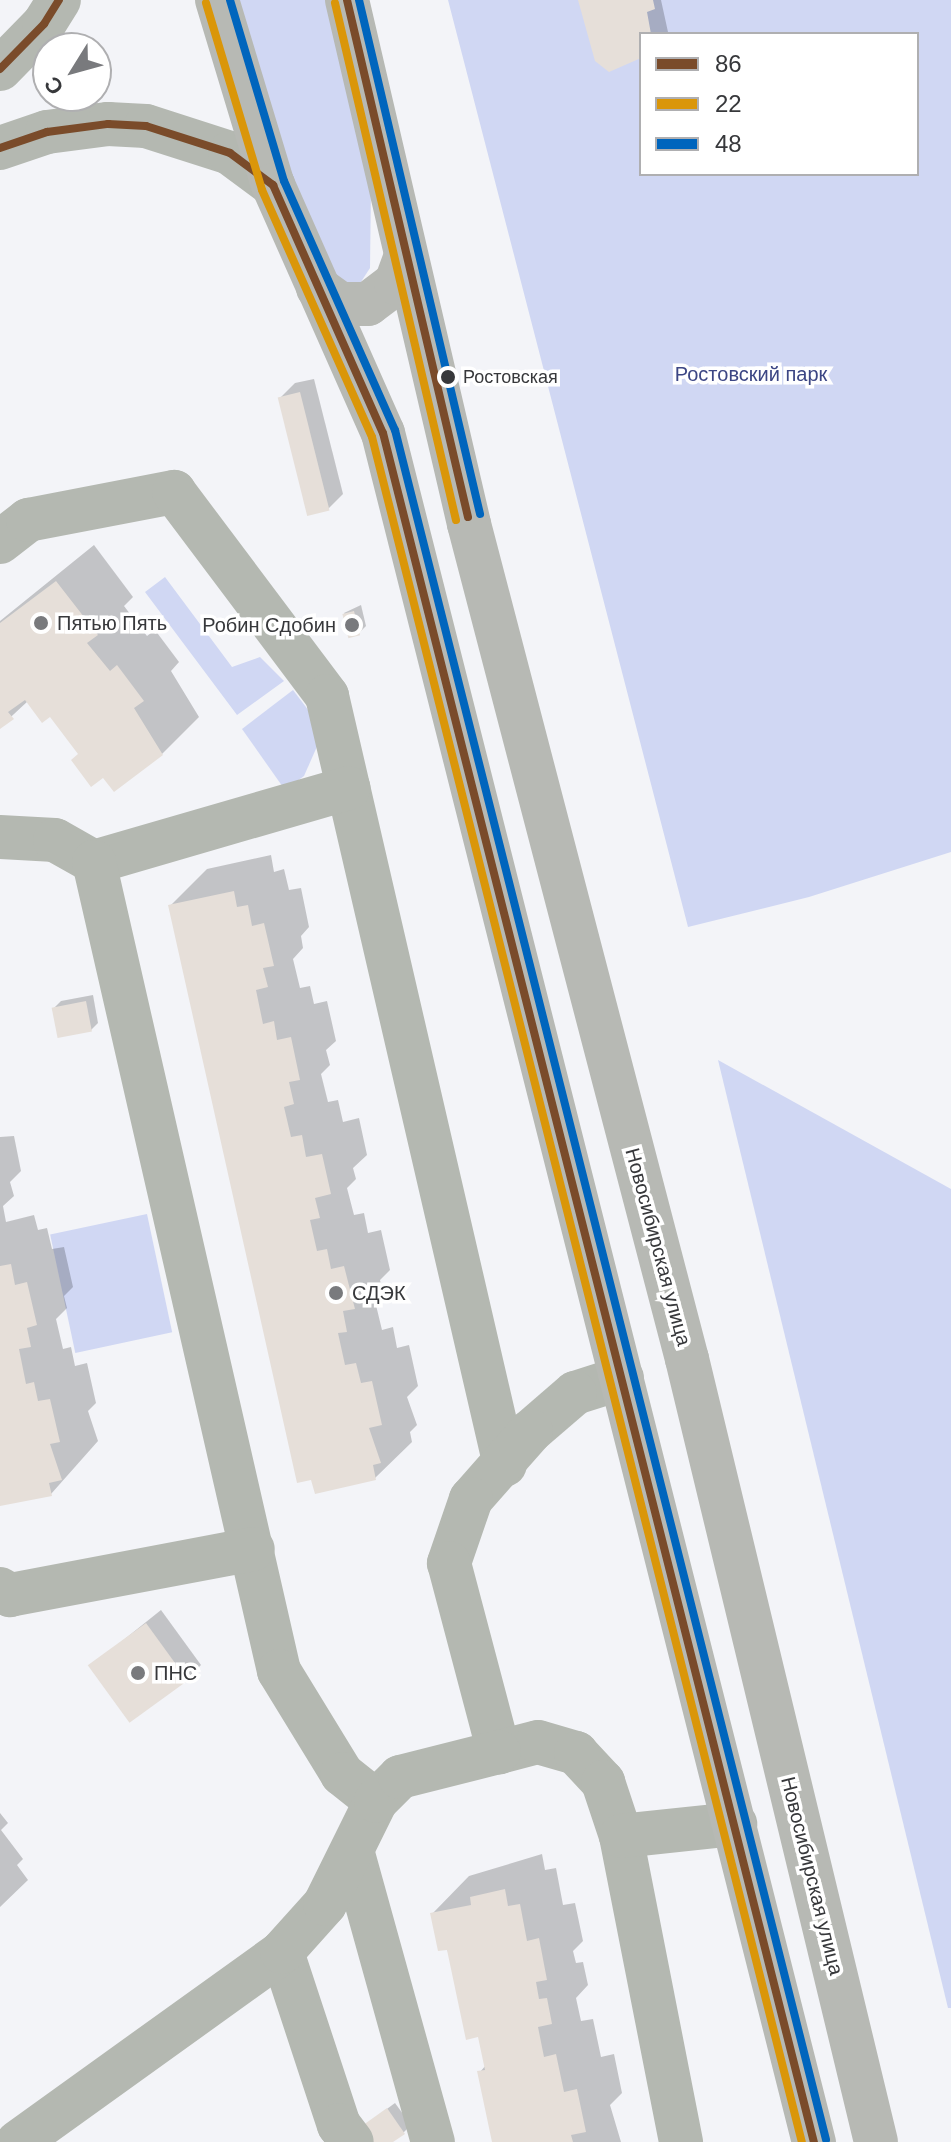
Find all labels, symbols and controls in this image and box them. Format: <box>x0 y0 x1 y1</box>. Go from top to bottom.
north arrow <box>32 32 112 112</box>
legend <box>639 32 919 176</box>
text: 86 <box>715 50 742 77</box>
text: С <box>39 72 69 99</box>
text: 22 <box>715 90 742 117</box>
text: 48 <box>715 130 742 157</box>
park label: Ростовский парк <box>675 362 827 386</box>
place label: Ростовская <box>463 366 558 388</box>
marker: Ростовская <box>440 369 456 385</box>
place label: Пятью Пять <box>57 611 167 635</box>
place label: Робин Сдобин <box>202 613 336 637</box>
marker: Пятью Пять <box>32 614 50 632</box>
marker: Робин Сдобин <box>343 616 361 634</box>
street label: Новосибирская улица <box>620 1146 696 1348</box>
place label: СДЭК <box>352 1281 406 1305</box>
marker: СДЭК <box>327 1284 345 1302</box>
place label: ПНС <box>154 1661 197 1685</box>
marker: ПНС <box>129 1664 147 1682</box>
street label: Новосибирская улица <box>776 1774 848 1978</box>

